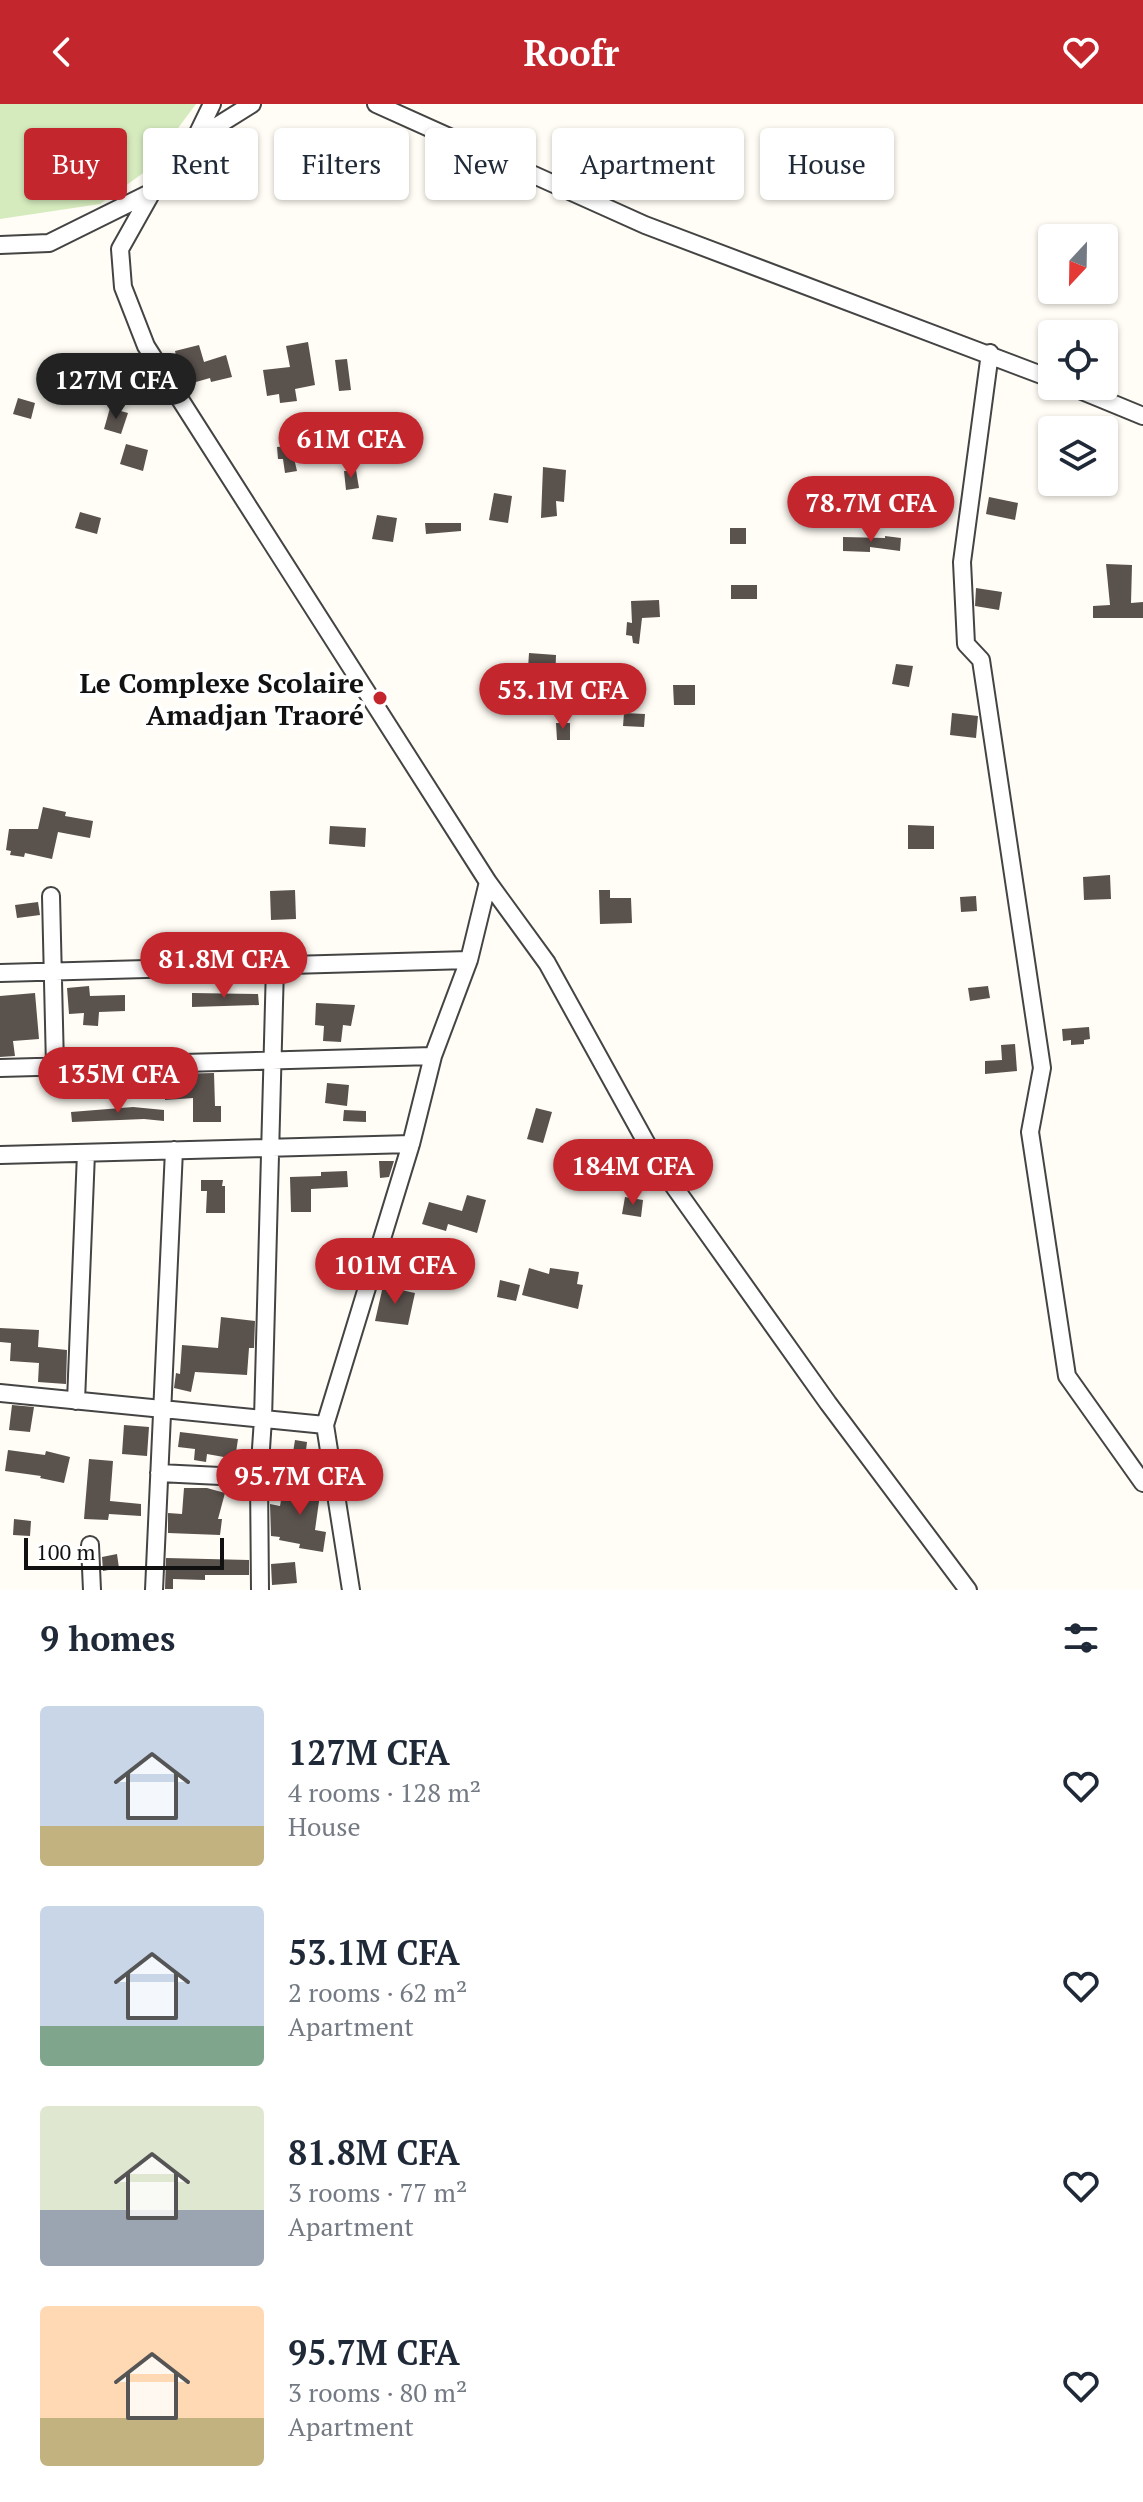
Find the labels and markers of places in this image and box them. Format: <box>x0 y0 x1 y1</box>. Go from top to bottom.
pin: 127M CFA <box>33 353 199 421</box>
pin: 61M CFA <box>277 412 425 480</box>
pin: 78.7M CFA <box>779 476 963 544</box>
pin: 53.1M CFA <box>471 663 655 731</box>
place label: Le Complexe Scolaire Amadjan Traoré <box>79 664 364 733</box>
marker: Le Complexe Scolaire Amadjan Traoré <box>371 689 389 707</box>
pin: 81.8M CFA <box>132 932 316 1000</box>
pin: 135M CFA <box>35 1047 201 1115</box>
pin: 184M CFA <box>550 1139 716 1207</box>
pin: 101M CFA <box>312 1238 478 1306</box>
pin: 95.7M CFA <box>208 1449 392 1517</box>

